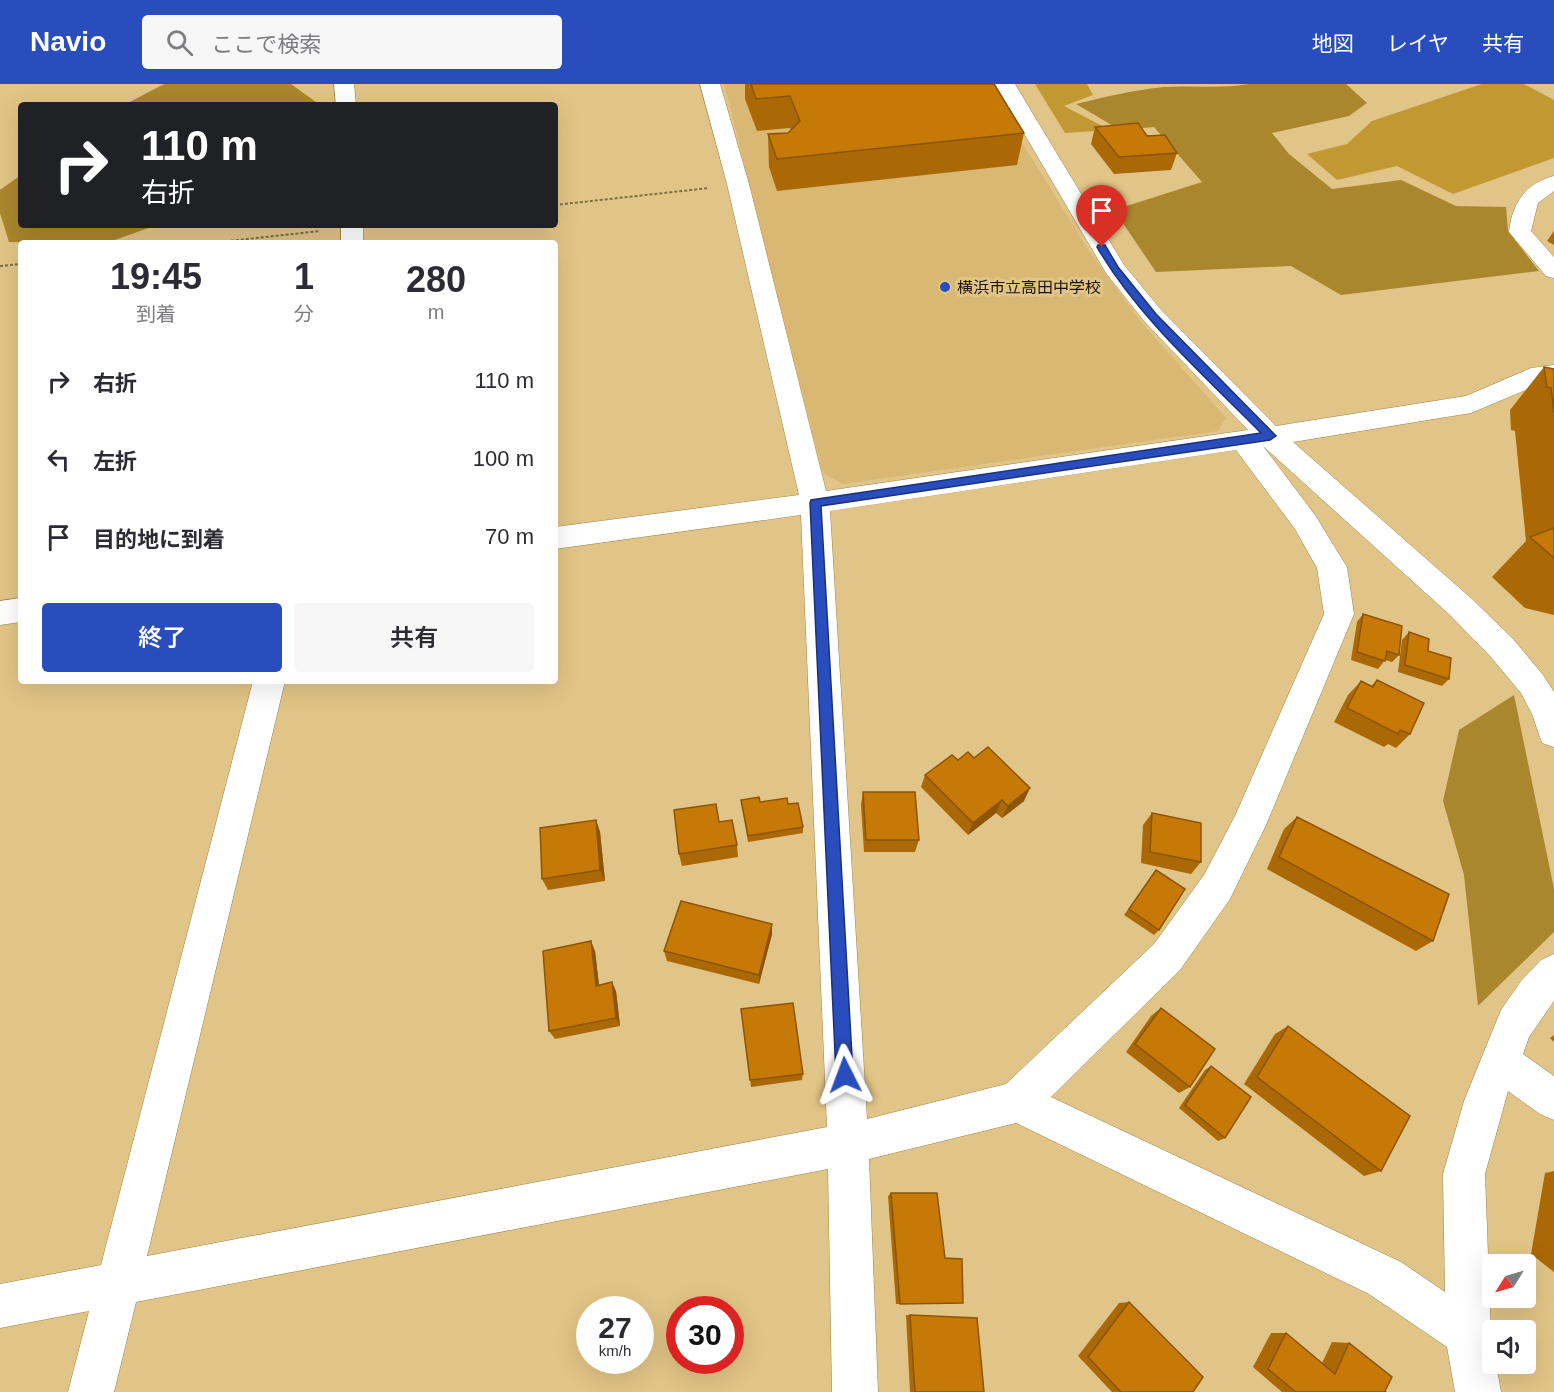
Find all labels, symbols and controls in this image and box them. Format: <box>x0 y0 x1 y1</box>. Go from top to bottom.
search box <box>142 15 562 69</box>
text: Navio <box>30 26 106 57</box>
icon: search <box>163 26 196 59</box>
text: ここで検索 <box>211 32 321 57</box>
text: 地図 <box>1312 32 1354 55</box>
text: レイヤ <box>1387 32 1449 55</box>
text: 共有 <box>1482 32 1524 55</box>
text: 110 m <box>141 122 258 169</box>
icon: right <box>42 126 120 204</box>
text: 右折 <box>141 178 195 208</box>
pin <box>1076 185 1127 247</box>
icon: arrive <box>1085 194 1118 227</box>
text: 19:45 <box>110 256 202 297</box>
text: 1 <box>294 256 314 297</box>
text: 280 <box>406 259 466 300</box>
place label: 横浜市立高田中学校 <box>957 279 1101 296</box>
marker: 横浜市立高田中学校 <box>938 280 952 294</box>
text: m <box>428 301 444 323</box>
text: 到着 <box>136 303 176 325</box>
text: 分 <box>294 303 314 325</box>
icon: right <box>42 365 75 398</box>
text: 110 m <box>474 368 534 393</box>
text: 右折 <box>93 371 137 396</box>
icon: left <box>42 443 75 476</box>
text: 100 m <box>473 446 534 471</box>
text: 左折 <box>93 449 137 474</box>
icon: arrive <box>42 521 75 554</box>
text: 70 m <box>485 524 534 549</box>
text: 目的地に到着 <box>93 527 225 552</box>
button: 終了 <box>42 603 282 672</box>
button: 共有 <box>294 603 534 672</box>
position arrow <box>813 1043 877 1107</box>
north arrow <box>1482 1254 1536 1308</box>
map controls <box>1482 1254 1536 1374</box>
speed limit sign: 30 <box>666 1296 744 1374</box>
text: 27 <box>598 1311 632 1344</box>
button: sound <box>1482 1320 1536 1374</box>
text: km/h <box>599 1342 631 1359</box>

